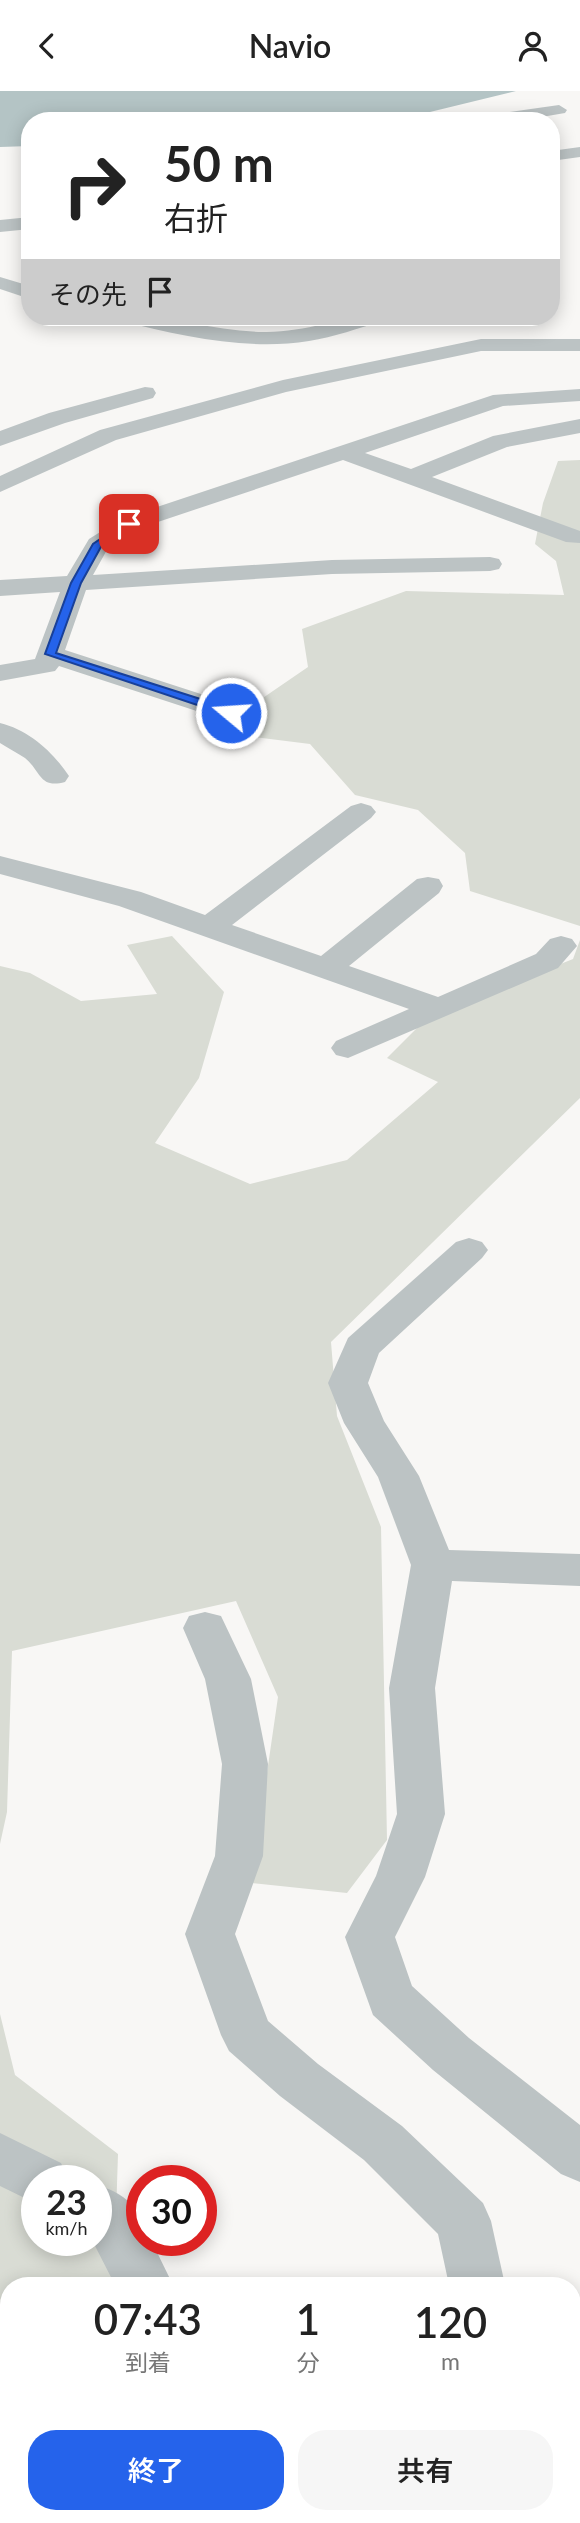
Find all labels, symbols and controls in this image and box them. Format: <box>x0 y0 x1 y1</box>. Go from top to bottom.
text: Navio <box>249 26 331 65</box>
icon: back <box>28 27 66 65</box>
icon: person <box>514 27 552 65</box>
text: 50 m <box>164 134 274 192</box>
icon: right <box>49 140 140 231</box>
text: 右折 <box>164 198 228 237</box>
icon: arrive <box>141 273 179 311</box>
text: その先 <box>49 278 127 310</box>
pin <box>99 494 159 554</box>
icon: arrive <box>110 505 148 543</box>
position arrow <box>194 676 268 750</box>
speed limit sign: 30 <box>126 2165 217 2256</box>
text: 23 <box>46 2180 87 2222</box>
text: km/h <box>45 2217 88 2239</box>
text: 07:43 <box>94 2294 202 2344</box>
text: 1 <box>296 2294 320 2344</box>
text: 120 <box>414 2297 487 2347</box>
text: m <box>441 2347 460 2375</box>
text: 到着 <box>125 2348 171 2376</box>
text: 分 <box>296 2348 319 2376</box>
button: 終了 <box>28 2430 284 2510</box>
button: 共有 <box>298 2430 553 2510</box>

